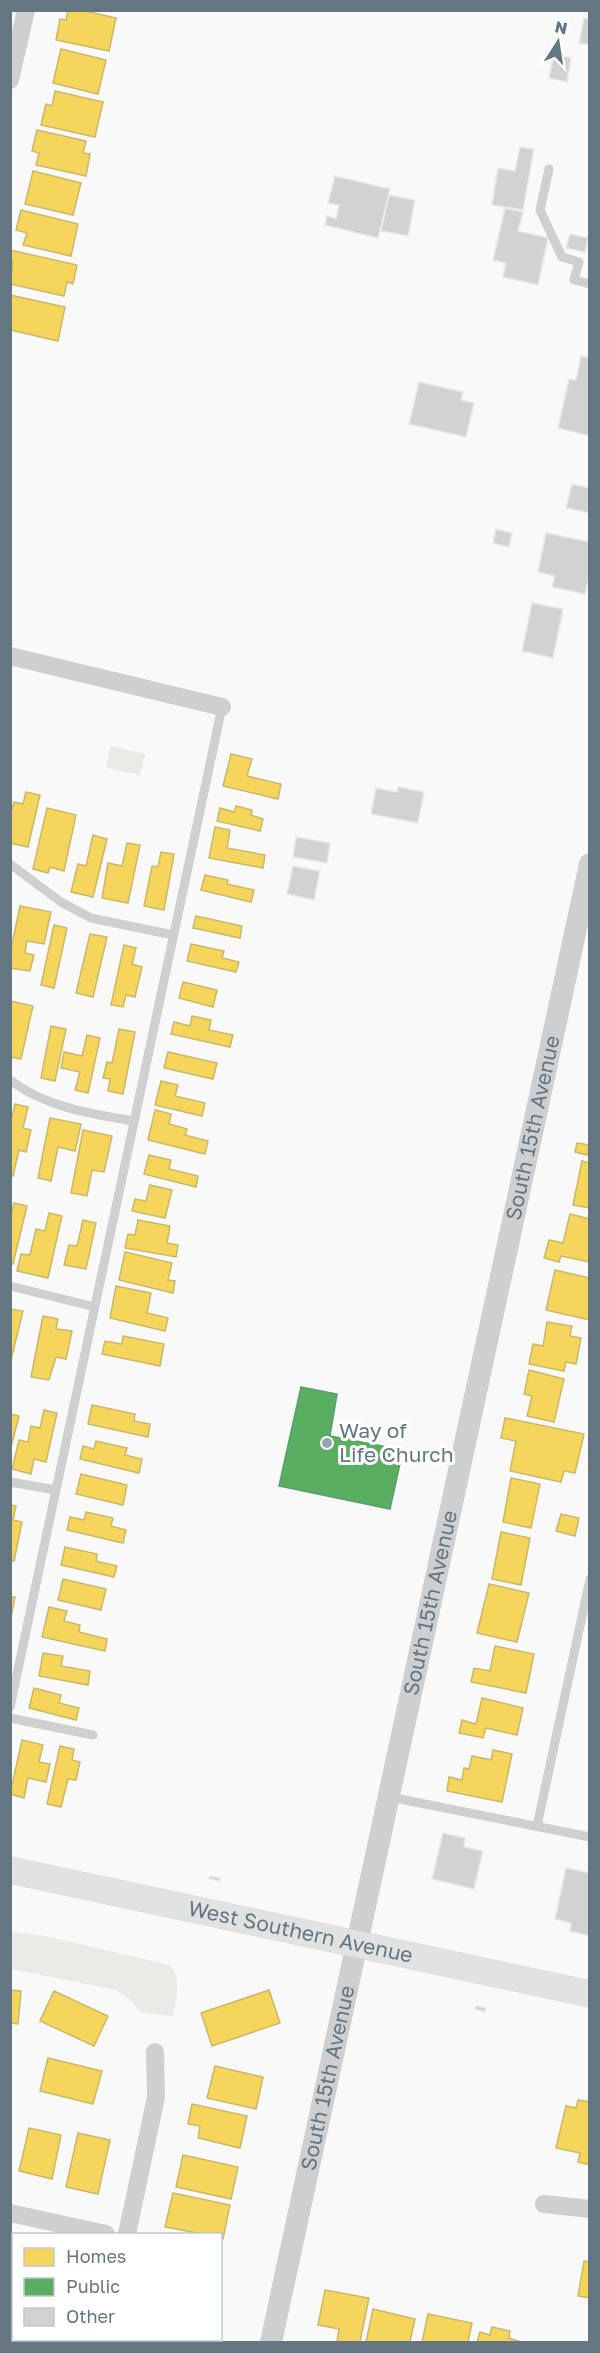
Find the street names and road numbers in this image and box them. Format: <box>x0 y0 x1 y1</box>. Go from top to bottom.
street label: South 15th Avenue <box>499 1033 565 1223</box>
street label: South 15th Avenue <box>397 1508 462 1698</box>
street label: West Southern Avenue <box>186 1894 415 1968</box>
street label: South 15th Avenue <box>294 1983 360 2173</box>

